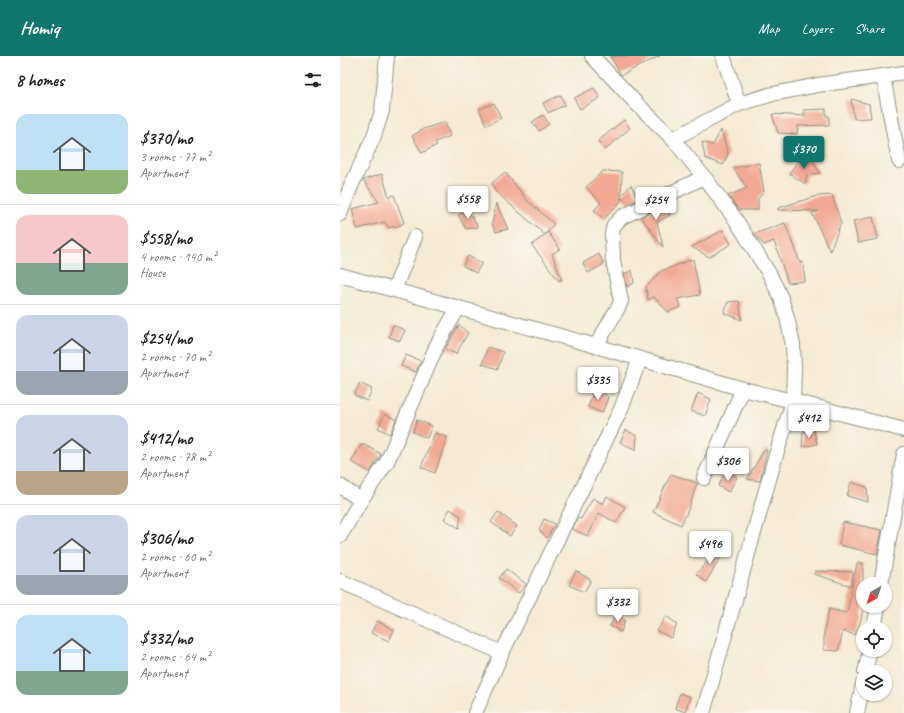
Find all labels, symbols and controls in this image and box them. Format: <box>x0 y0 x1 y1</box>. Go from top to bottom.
text: Homiq <box>20 16 59 40</box>
text: Map <box>758 20 780 37</box>
text: Layers <box>802 20 833 37</box>
text: Share <box>855 20 884 37</box>
icon: filters <box>302 69 324 91</box>
text: 8 homes <box>16 70 64 91</box>
text: $370/mo <box>140 128 192 149</box>
icon: home <box>48 130 96 178</box>
pin: $370 <box>780 136 828 170</box>
text: $370 <box>792 141 816 157</box>
text: 3 rooms · 77 m² <box>140 149 210 165</box>
text: Apartment <box>140 165 188 181</box>
pin: $558 <box>444 186 492 220</box>
pin: $254 <box>632 187 680 221</box>
text: $558 <box>457 191 479 207</box>
text: $254 <box>644 192 668 208</box>
text: $558/mo <box>140 228 192 249</box>
icon: home <box>48 231 96 279</box>
text: 4 rooms · 140 m² <box>140 249 216 265</box>
text: House <box>140 265 165 281</box>
text: $254/mo <box>140 328 192 349</box>
icon: home <box>48 331 96 379</box>
text: 2 rooms · 70 m² <box>140 349 210 365</box>
text: Apartment <box>140 365 188 381</box>
pin: $335 <box>574 367 622 401</box>
text: $335 <box>586 372 610 388</box>
pin: $412 <box>785 405 833 439</box>
text: $412 <box>797 410 821 426</box>
text: $412/mo <box>140 428 192 449</box>
icon: home <box>48 431 96 479</box>
pin: $306 <box>704 448 752 482</box>
text: 2 rooms · 78 m² <box>140 449 210 465</box>
text: $306 <box>716 453 740 469</box>
text: Apartment <box>140 465 188 481</box>
text: $306/mo <box>140 528 193 549</box>
icon: home <box>48 531 96 579</box>
pin: $496 <box>686 531 734 565</box>
text: $496 <box>698 536 722 552</box>
text: 2 rooms · 60 m² <box>140 549 210 565</box>
text: Apartment <box>140 565 188 581</box>
north arrow <box>856 577 892 613</box>
map controls <box>856 577 892 701</box>
pin: $332 <box>594 589 642 623</box>
text: $332 <box>606 594 630 610</box>
button: locate <box>856 621 892 657</box>
text: $332/mo <box>140 628 192 649</box>
icon: home <box>48 631 96 679</box>
text: 2 rooms · 64 m² <box>140 649 210 665</box>
text: Apartment <box>140 665 188 681</box>
button: layers <box>856 665 892 701</box>

